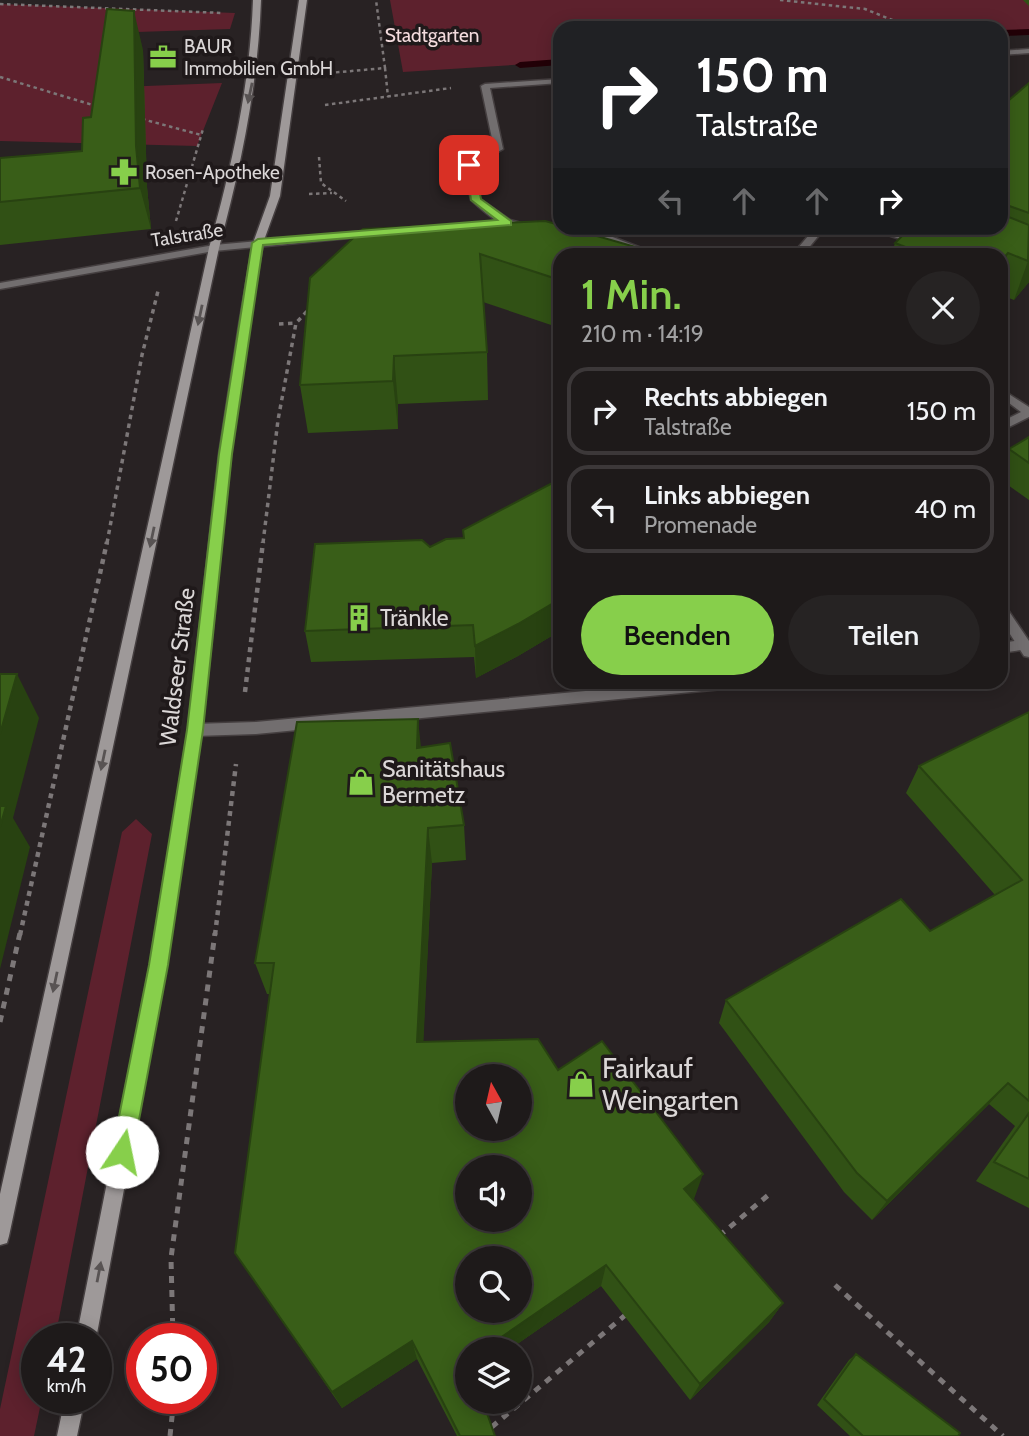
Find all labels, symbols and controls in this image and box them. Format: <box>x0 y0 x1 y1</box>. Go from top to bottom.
park label: Stadtgarten <box>385 24 479 47</box>
place label: BAUR Immobilien GmbH <box>184 35 333 80</box>
office icon: BAUR Immobilien GmbH <box>148 42 178 72</box>
text: 150 m <box>696 45 829 104</box>
icon: right <box>581 49 672 140</box>
one-way arrow <box>244 82 255 104</box>
text: Talstraße <box>696 105 818 144</box>
pin <box>439 135 499 195</box>
icon: arrive <box>450 146 488 184</box>
pharmacy icon: Rosen-Apotheke <box>109 157 139 187</box>
place label: Rosen-Apotheke <box>145 161 280 184</box>
icon: left <box>652 182 690 220</box>
icon: ahead <box>725 182 763 220</box>
icon: ahead <box>798 182 836 220</box>
icon: right <box>871 182 909 220</box>
street label: Talstraße <box>149 218 225 252</box>
text: 1 Min. <box>581 268 682 320</box>
button: close <box>906 271 980 345</box>
one-way arrow <box>194 304 205 326</box>
text: 210 m · 14:19 <box>581 320 704 348</box>
text: Rechts abbiegen <box>644 381 828 413</box>
icon: right <box>585 392 623 430</box>
text: 150 m <box>907 395 976 427</box>
text: Talstraße <box>644 413 732 441</box>
text: Links abbiegen <box>644 479 810 511</box>
icon: left <box>585 490 623 528</box>
text: 40 m <box>914 493 976 525</box>
text: Promenade <box>644 511 757 539</box>
one-way arrow <box>146 526 157 548</box>
street label: Waldseer Straße <box>153 586 201 748</box>
button: Beenden <box>581 595 774 675</box>
button: Teilen <box>788 595 980 675</box>
building icon: Tränkle <box>344 603 374 633</box>
place label: Tränkle <box>380 604 449 632</box>
one-way arrow <box>98 749 109 771</box>
place label: Sanitätshaus Bermetz <box>382 755 505 809</box>
shop icon: Sanitätshaus Bermetz <box>346 767 376 797</box>
one-way arrow <box>50 971 61 993</box>
place label: Fairkauf Weingarten <box>602 1051 739 1117</box>
north arrow <box>455 1064 532 1141</box>
map controls <box>455 1064 532 1414</box>
shop icon: Fairkauf Weingarten <box>566 1069 596 1099</box>
position arrow <box>85 1115 159 1189</box>
button: sound <box>455 1155 532 1232</box>
button: search <box>455 1246 532 1323</box>
one-way arrow <box>94 1261 105 1283</box>
speed limit sign: 50 <box>126 1323 217 1414</box>
button: layers <box>455 1337 532 1414</box>
text: 42 <box>46 1338 87 1381</box>
text: km/h <box>47 1375 86 1397</box>

